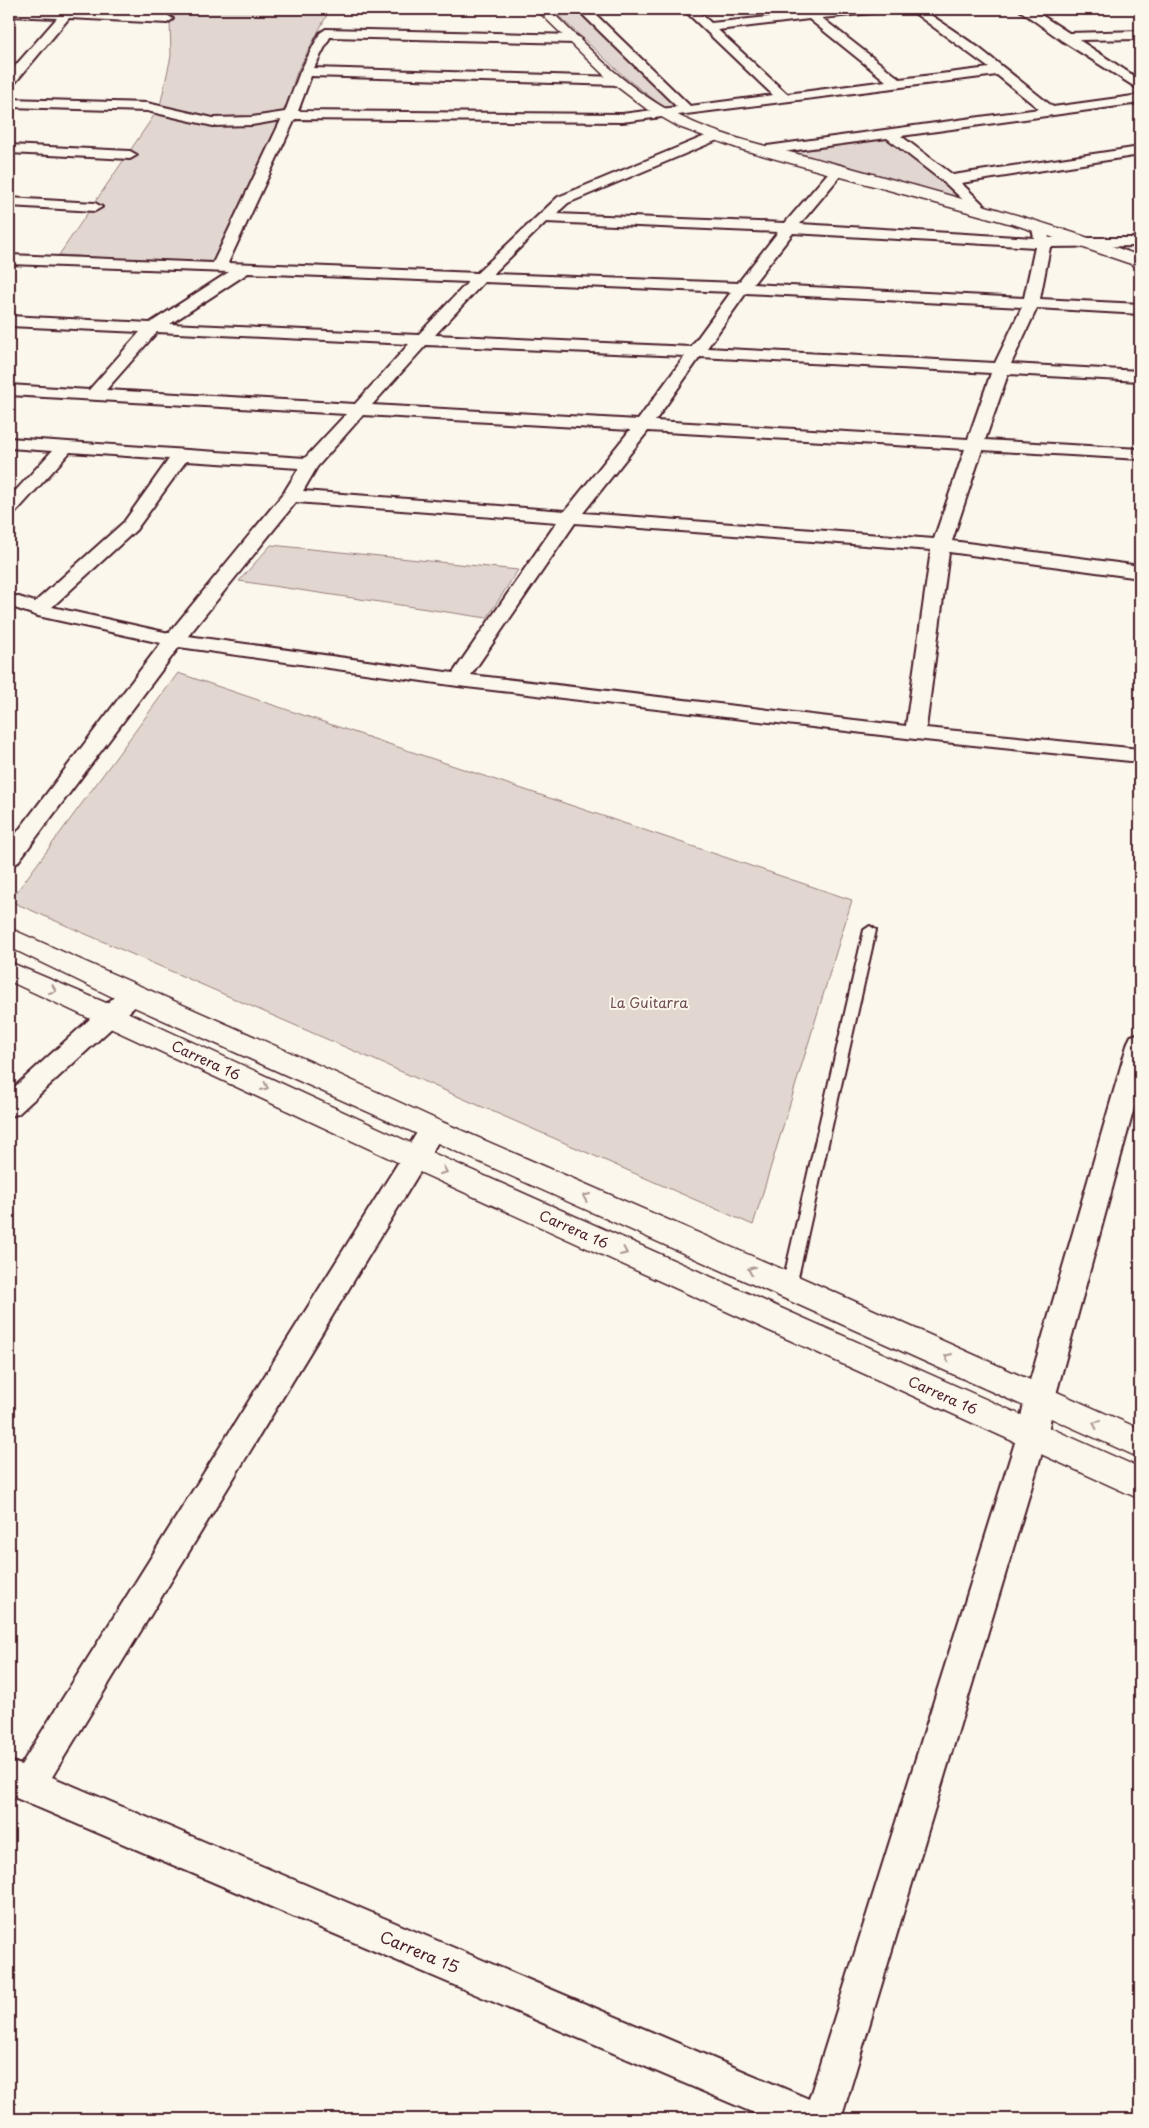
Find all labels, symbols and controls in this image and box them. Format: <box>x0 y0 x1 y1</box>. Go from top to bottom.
one-way arrow <box>48 984 57 995</box>
park label: La Guitarra <box>610 992 688 1013</box>
street label: Carrera 16 <box>168 1035 244 1085</box>
one-way arrow <box>260 1081 269 1092</box>
one-way arrow <box>439 1164 448 1175</box>
one-way arrow <box>582 1193 591 1204</box>
street label: Carrera 16 <box>536 1204 612 1254</box>
one-way arrow <box>619 1245 628 1256</box>
one-way arrow <box>747 1265 756 1276</box>
one-way arrow <box>944 1353 953 1363</box>
street label: Carrera 16 <box>905 1370 981 1420</box>
one-way arrow <box>1092 1419 1101 1430</box>
street label: Carrera 15 <box>377 1923 463 1979</box>

